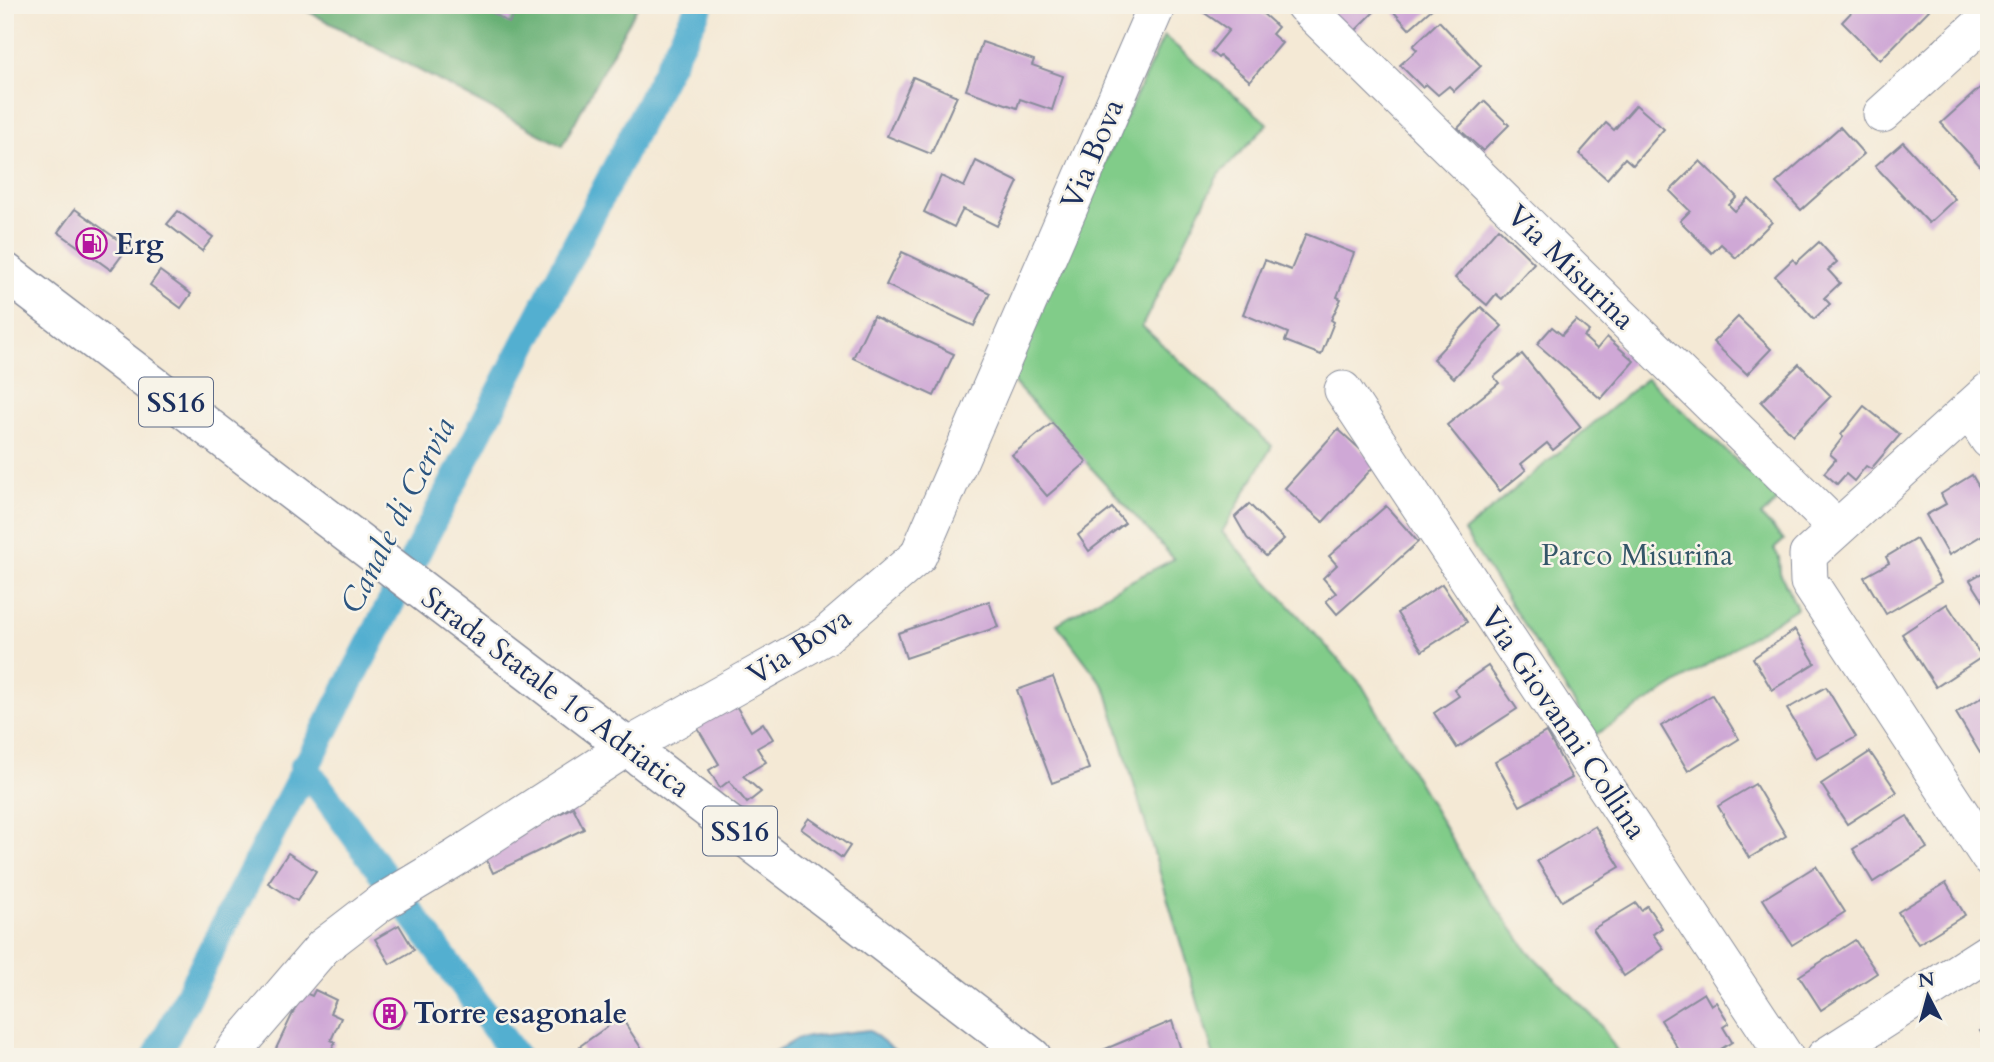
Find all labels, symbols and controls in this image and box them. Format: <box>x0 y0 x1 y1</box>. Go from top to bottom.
street label: Via Bova <box>1051 93 1134 216</box>
street label: Via Misurina <box>1497 196 1644 339</box>
place label: Erg <box>115 224 164 265</box>
fuel station icon: Erg <box>75 227 109 261</box>
road number: SS16 <box>139 378 213 426</box>
water label: Canale di Cervia <box>330 410 466 621</box>
park label: Parco Misurina <box>1541 535 1733 576</box>
street label: Strada Statale 16 Adriatica <box>413 577 699 807</box>
street label: Via Bova <box>739 598 859 695</box>
street label: Via Giovanni Collina <box>1471 599 1657 847</box>
road number: SS16 <box>703 806 777 856</box>
north arrow <box>1892 960 1962 1030</box>
text: N <box>1917 966 1936 994</box>
place label: Torre esagonale <box>413 993 627 1034</box>
building icon: Torre esagonale <box>373 996 407 1030</box>

